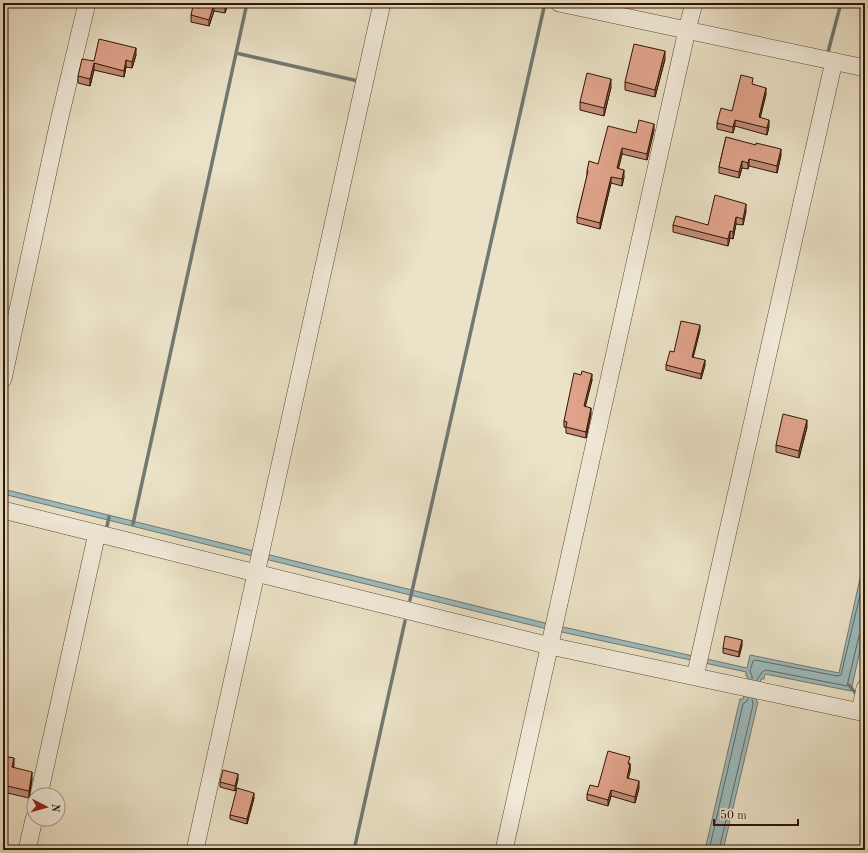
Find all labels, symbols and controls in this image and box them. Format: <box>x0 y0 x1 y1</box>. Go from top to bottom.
north arrow <box>26 787 66 827</box>
scale bar <box>714 801 798 827</box>
text: N <box>48 803 60 813</box>
text: 50 m <box>720 809 747 822</box>

